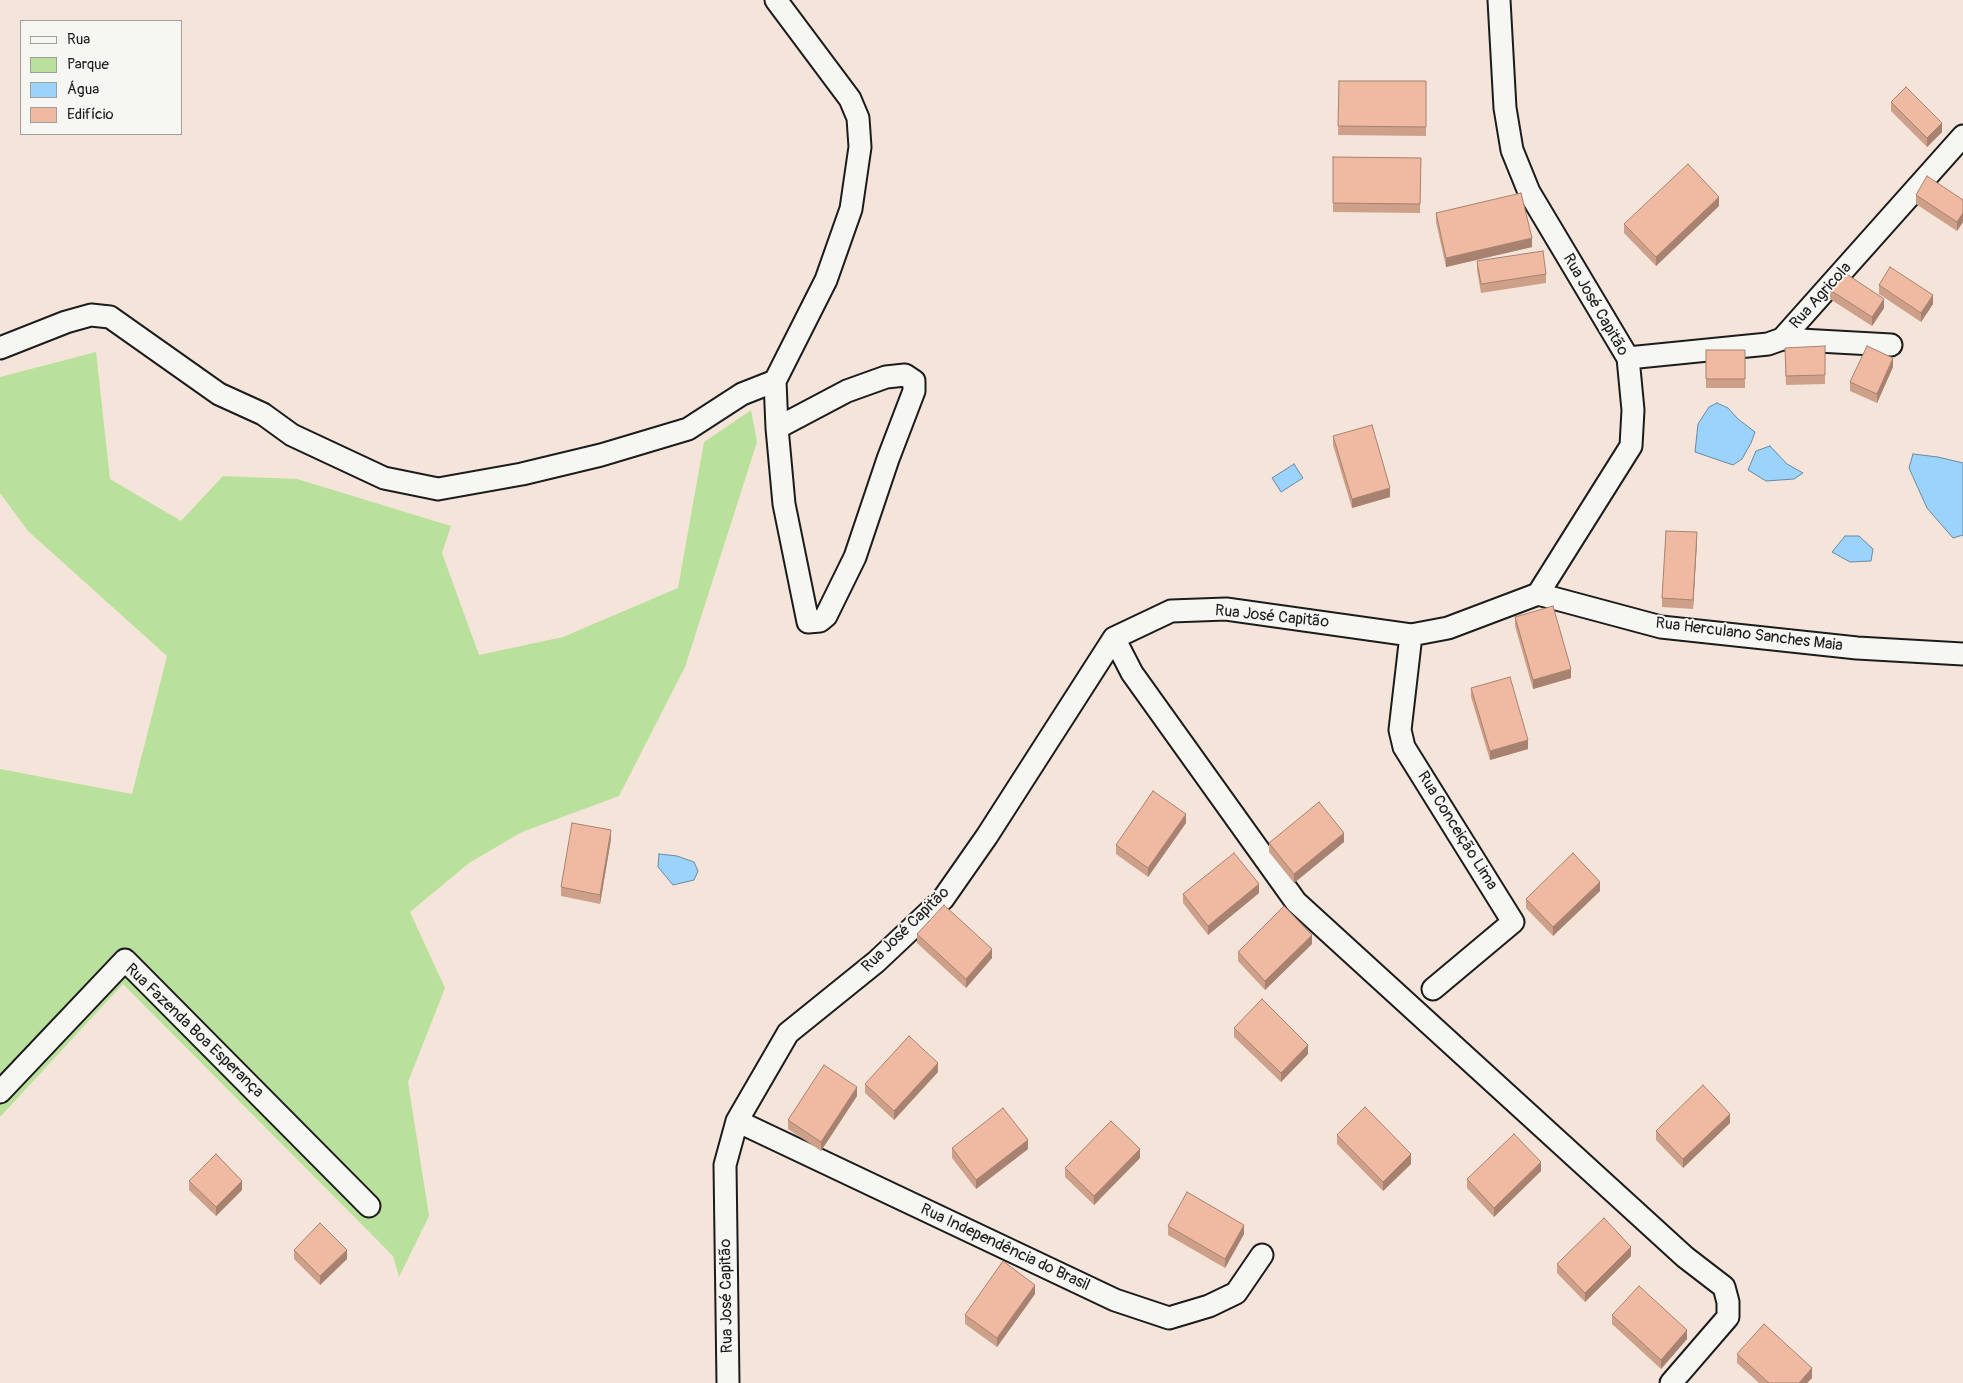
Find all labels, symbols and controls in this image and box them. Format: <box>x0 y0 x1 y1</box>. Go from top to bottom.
legend <box>20 20 182 135</box>
text: Rua <box>67 30 90 49</box>
text: Parque <box>67 55 109 74</box>
text: Água <box>67 80 99 99</box>
text: Edifício <box>67 105 113 124</box>
street label: Rua José Capitão <box>1558 251 1632 359</box>
street label: Rua Agricola <box>1786 259 1856 333</box>
street label: Rua José Capitão <box>1214 601 1330 633</box>
street label: Rua Herculano Sanches Maia <box>1654 614 1844 656</box>
street label: Rua Conceição Lima <box>1413 768 1501 894</box>
street label: Rua José Capitão <box>858 883 954 977</box>
street label: Rua Fazenda Boa Esperança <box>121 960 267 1102</box>
street label: Rua Independência do Brasil <box>917 1200 1093 1296</box>
street label: Rua José Capitão <box>716 1239 738 1353</box>

